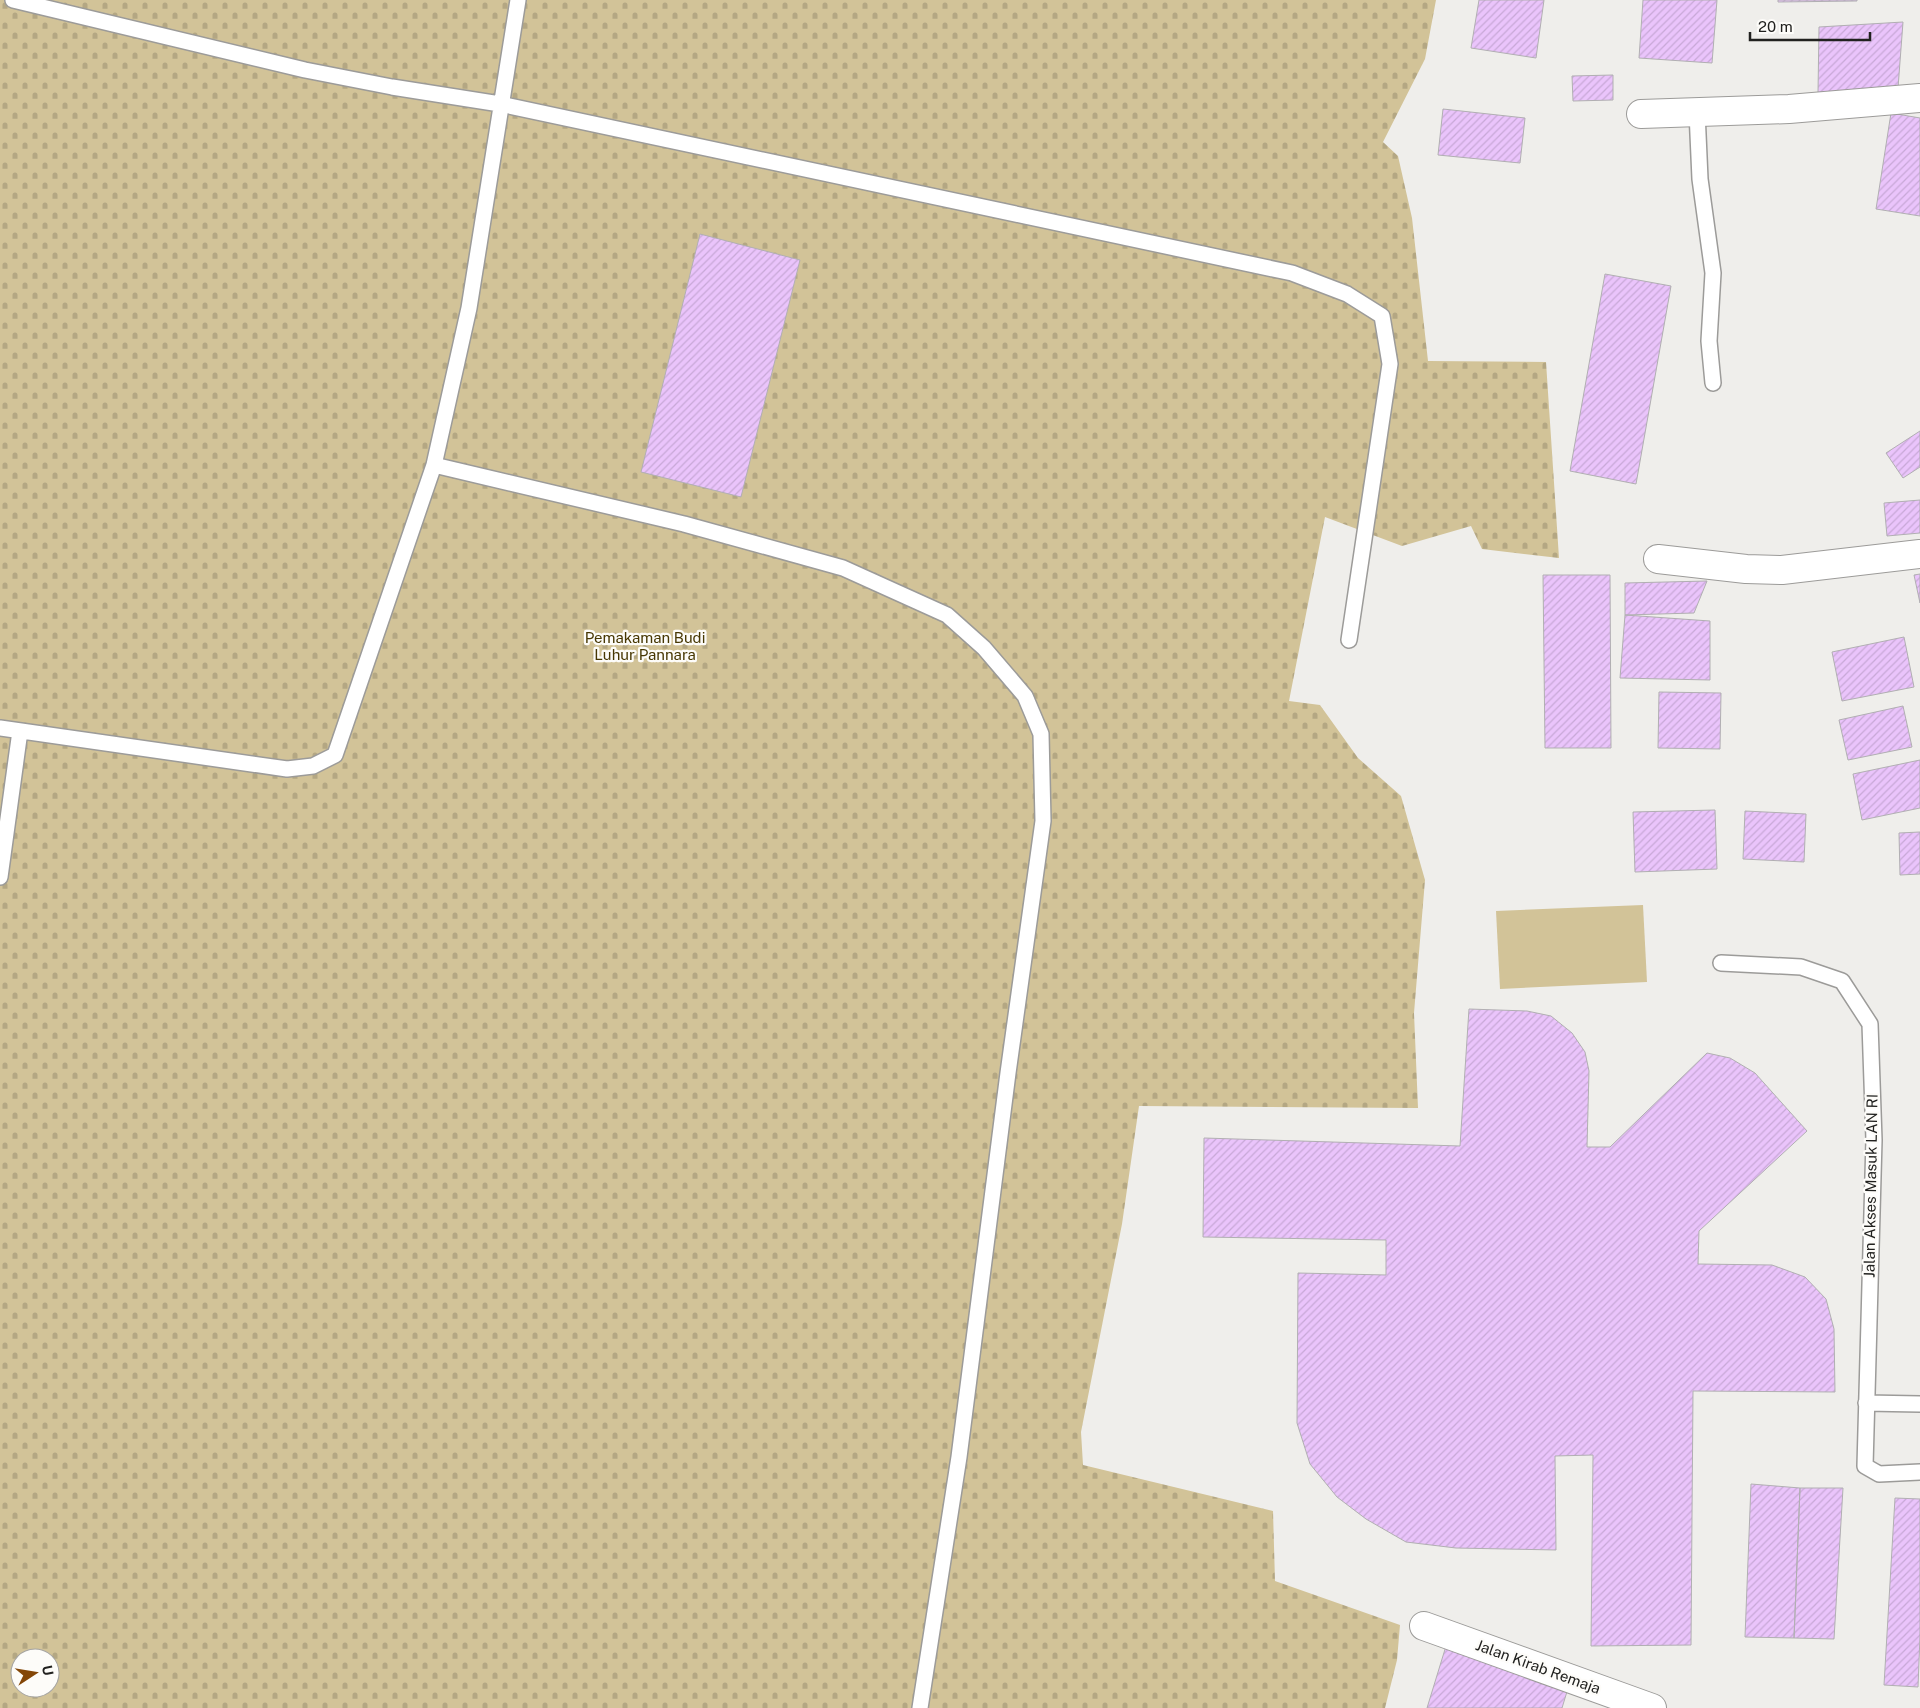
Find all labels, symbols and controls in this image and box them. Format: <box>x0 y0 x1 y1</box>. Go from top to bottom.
scale bar <box>1750 10 1870 42</box>
text: 20 m <box>1758 18 1793 35</box>
park label: Pemakaman Budi Luhur Pannara <box>585 629 705 663</box>
street label: Jalan Akses Masuk LAN RI <box>1860 1094 1881 1278</box>
street label: Jalan Kirab Remaja <box>1473 1636 1603 1697</box>
north arrow <box>10 1648 60 1698</box>
text: U <box>39 1664 57 1677</box>

